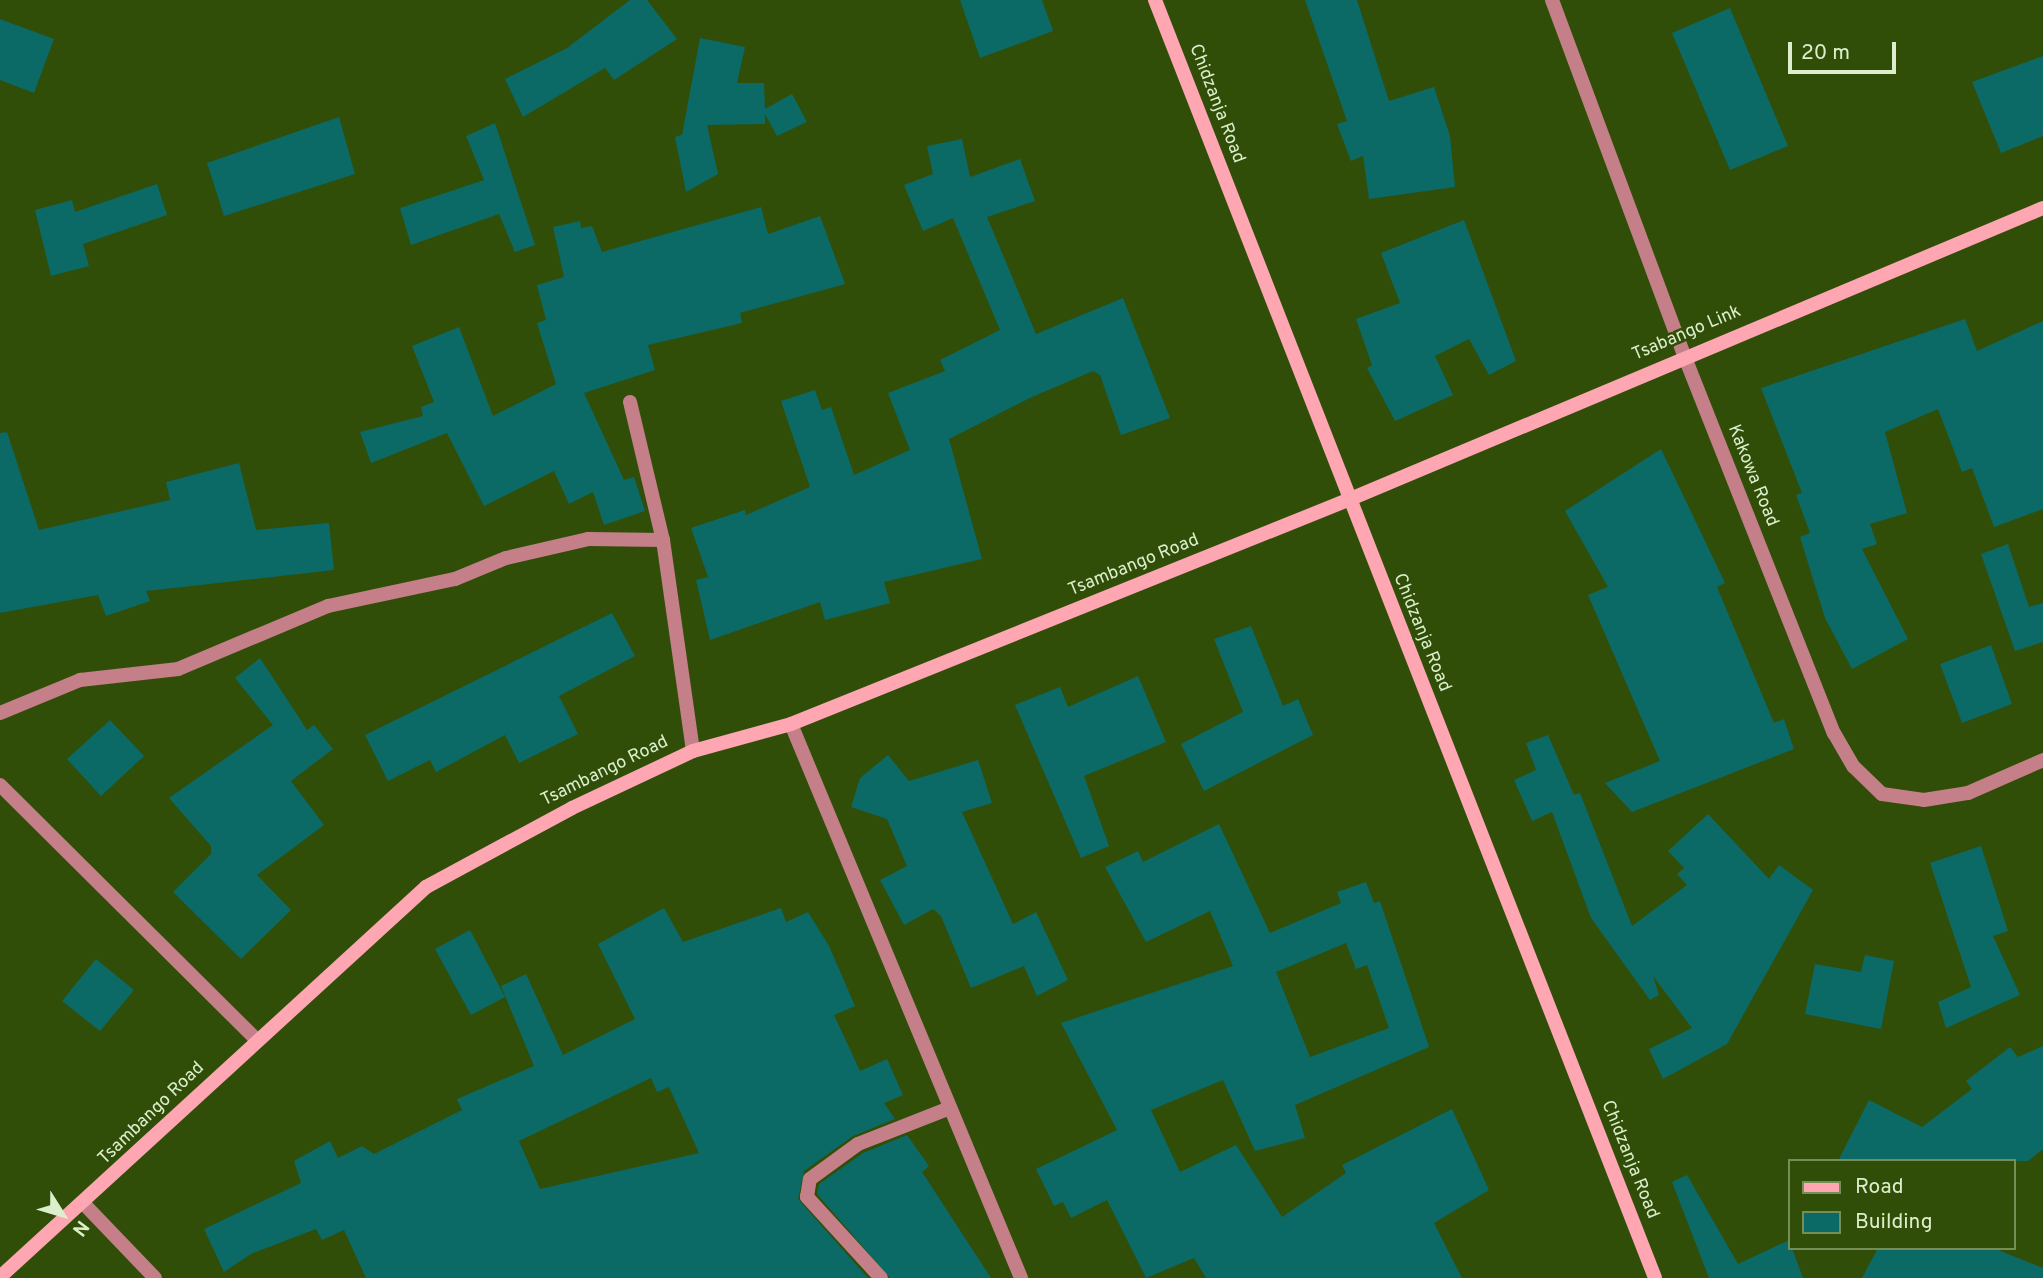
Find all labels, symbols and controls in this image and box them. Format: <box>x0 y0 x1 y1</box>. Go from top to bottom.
scale bar <box>1791 28 1899 72</box>
text: 20 m <box>1801 40 1850 67</box>
street label: Chidzanja Road <box>1183 41 1249 167</box>
street label: Tsabango Link <box>1629 301 1745 367</box>
street label: Kakowa Road <box>1722 422 1782 530</box>
street label: Tsambango Road <box>1066 530 1202 602</box>
street label: Chidzanja Road <box>1387 571 1455 695</box>
street label: Tsambango Road <box>538 732 672 812</box>
street label: Tsambango Road <box>95 1058 209 1170</box>
street label: Chidzanja Road <box>1595 1098 1663 1222</box>
legend <box>1787 1159 2015 1250</box>
text: Road <box>1855 1174 1904 1201</box>
north arrow <box>28 1180 98 1250</box>
text: Building <box>1855 1209 1933 1236</box>
text: N <box>66 1215 93 1240</box>

